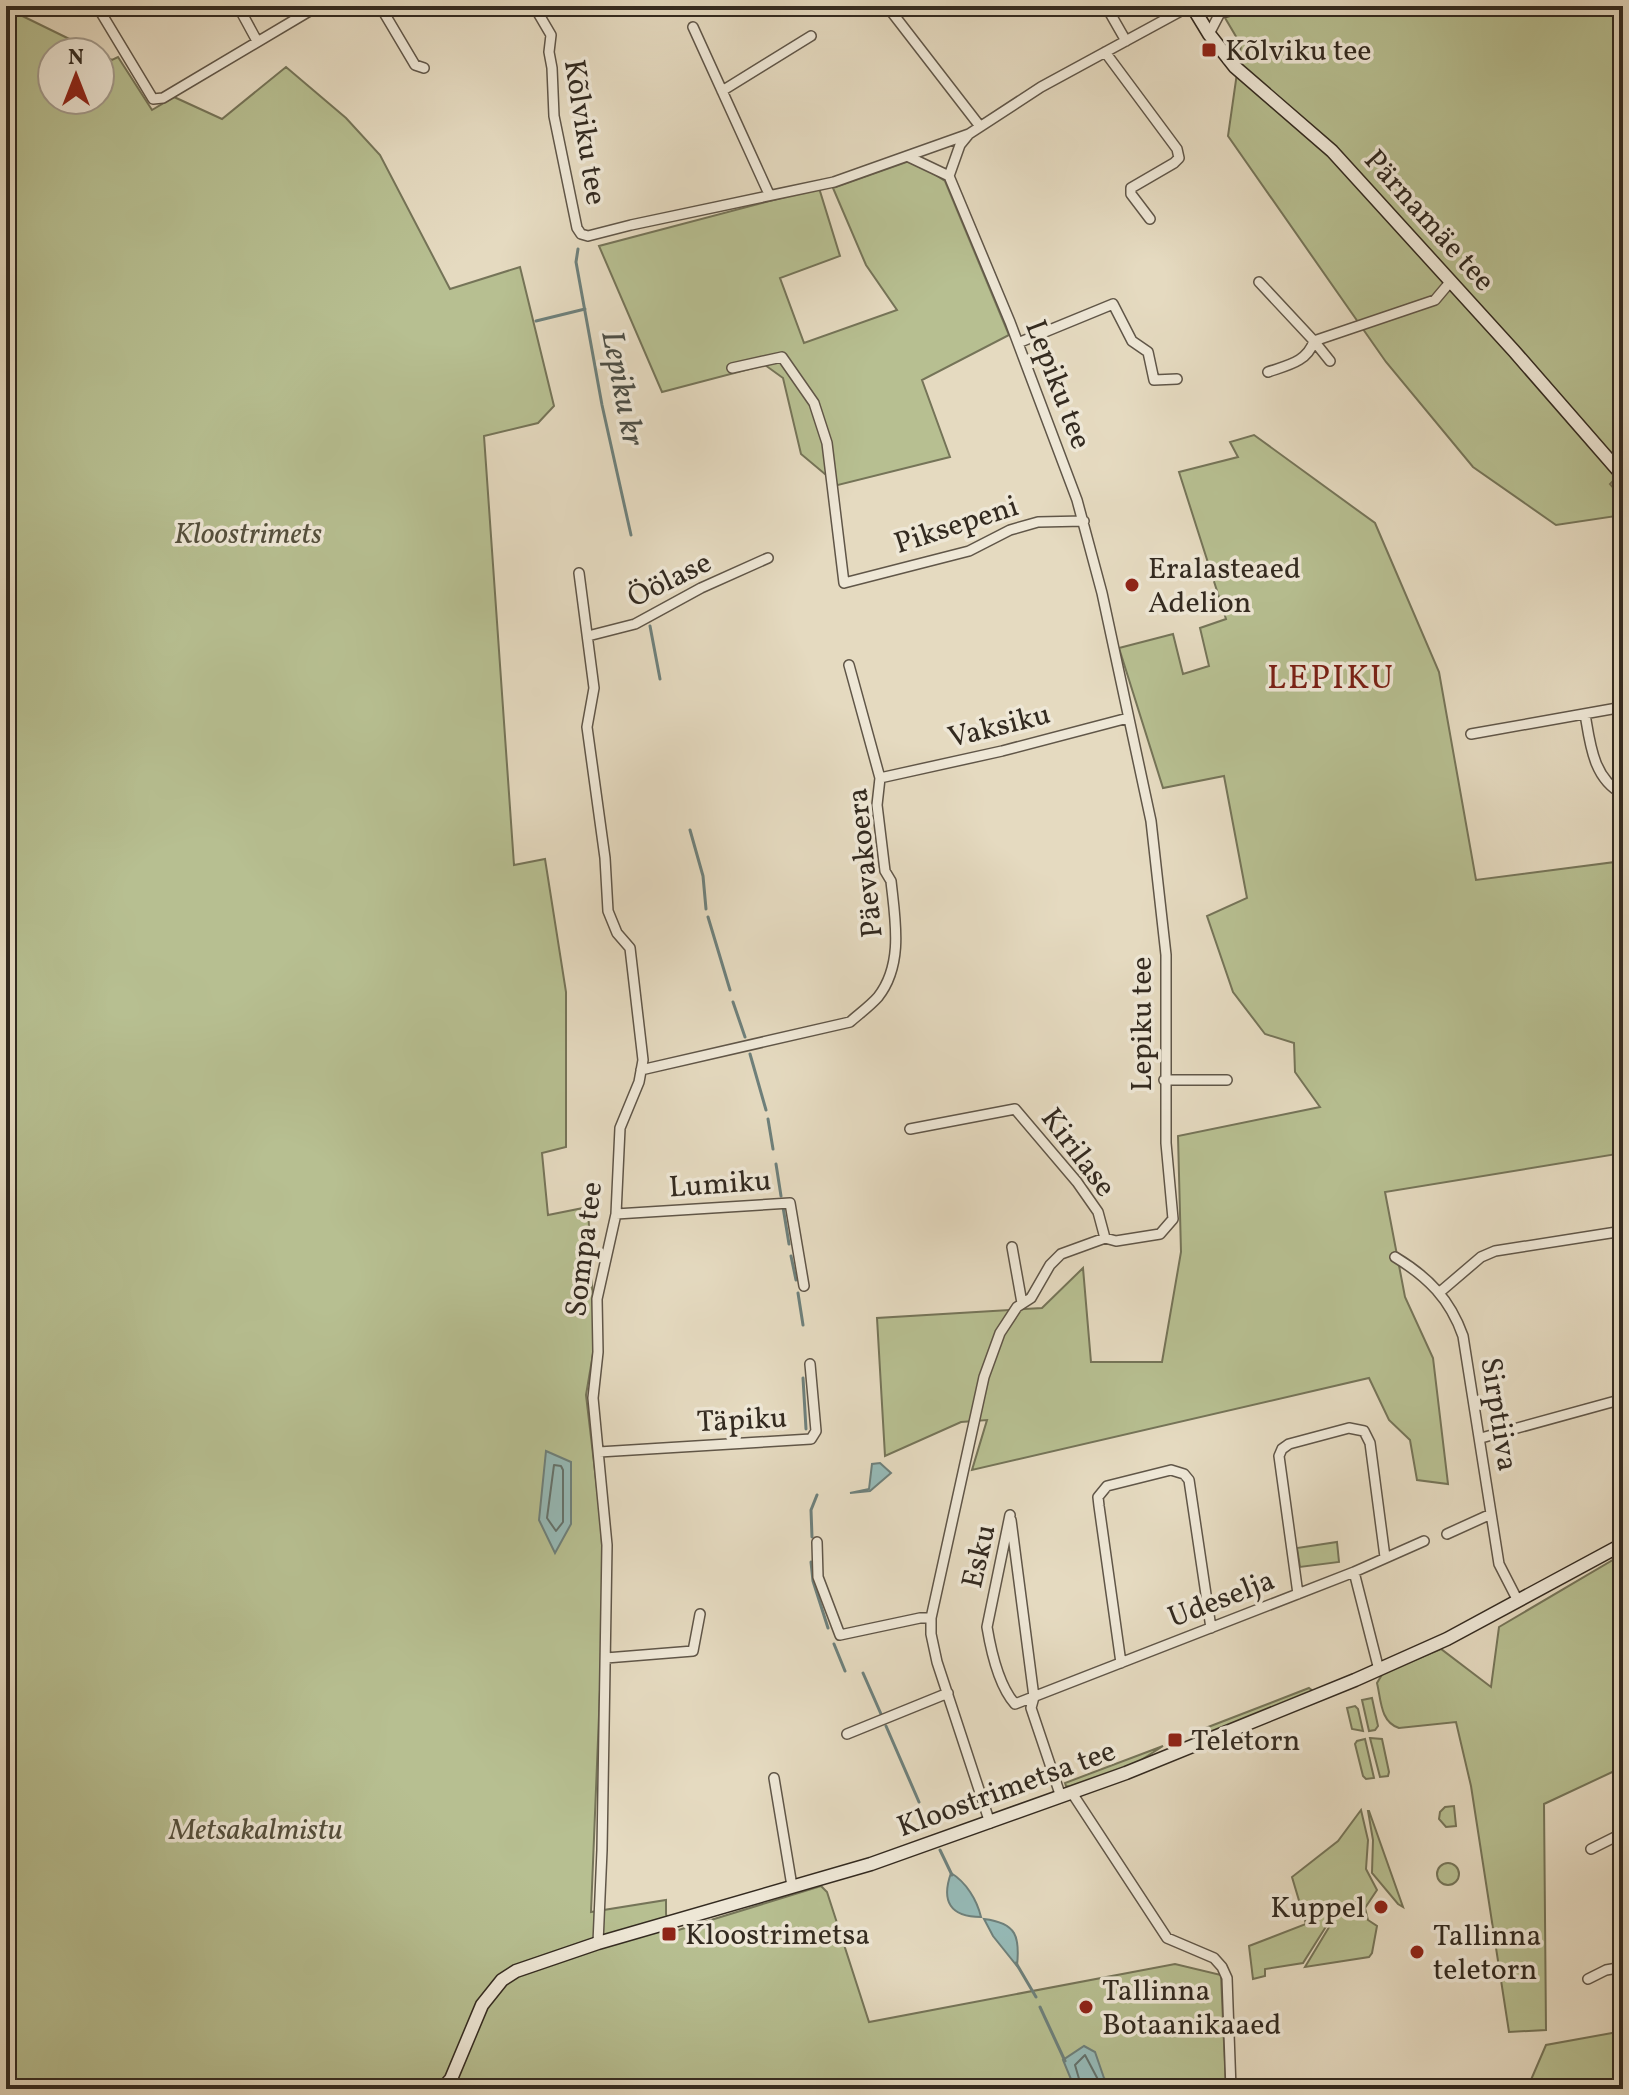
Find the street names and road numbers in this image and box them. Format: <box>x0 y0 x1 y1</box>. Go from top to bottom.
street label: Kõlviku tee <box>552 57 616 208</box>
street label: Pärnamäe tee <box>1353 141 1504 302</box>
street label: Lepiku tee <box>1013 314 1101 455</box>
street label: Piksepeni <box>889 486 1024 566</box>
street label: Öölase <box>621 543 719 619</box>
street label: Vaksiku <box>944 694 1055 760</box>
street label: Päevakoera <box>837 786 895 940</box>
street label: Lepiku tee <box>1122 956 1164 1092</box>
street label: Kirilase <box>1030 1100 1125 1207</box>
street label: Lumiku <box>668 1160 773 1210</box>
street label: Sompa tee <box>556 1179 614 1319</box>
street label: Sirptiiva <box>1468 1354 1528 1474</box>
street label: Täpiku <box>696 1398 788 1444</box>
street label: Esku <box>952 1520 1008 1592</box>
street label: Udeselja <box>1162 1560 1281 1639</box>
street label: Kloostrimetsa tee <box>891 1731 1122 1849</box>

